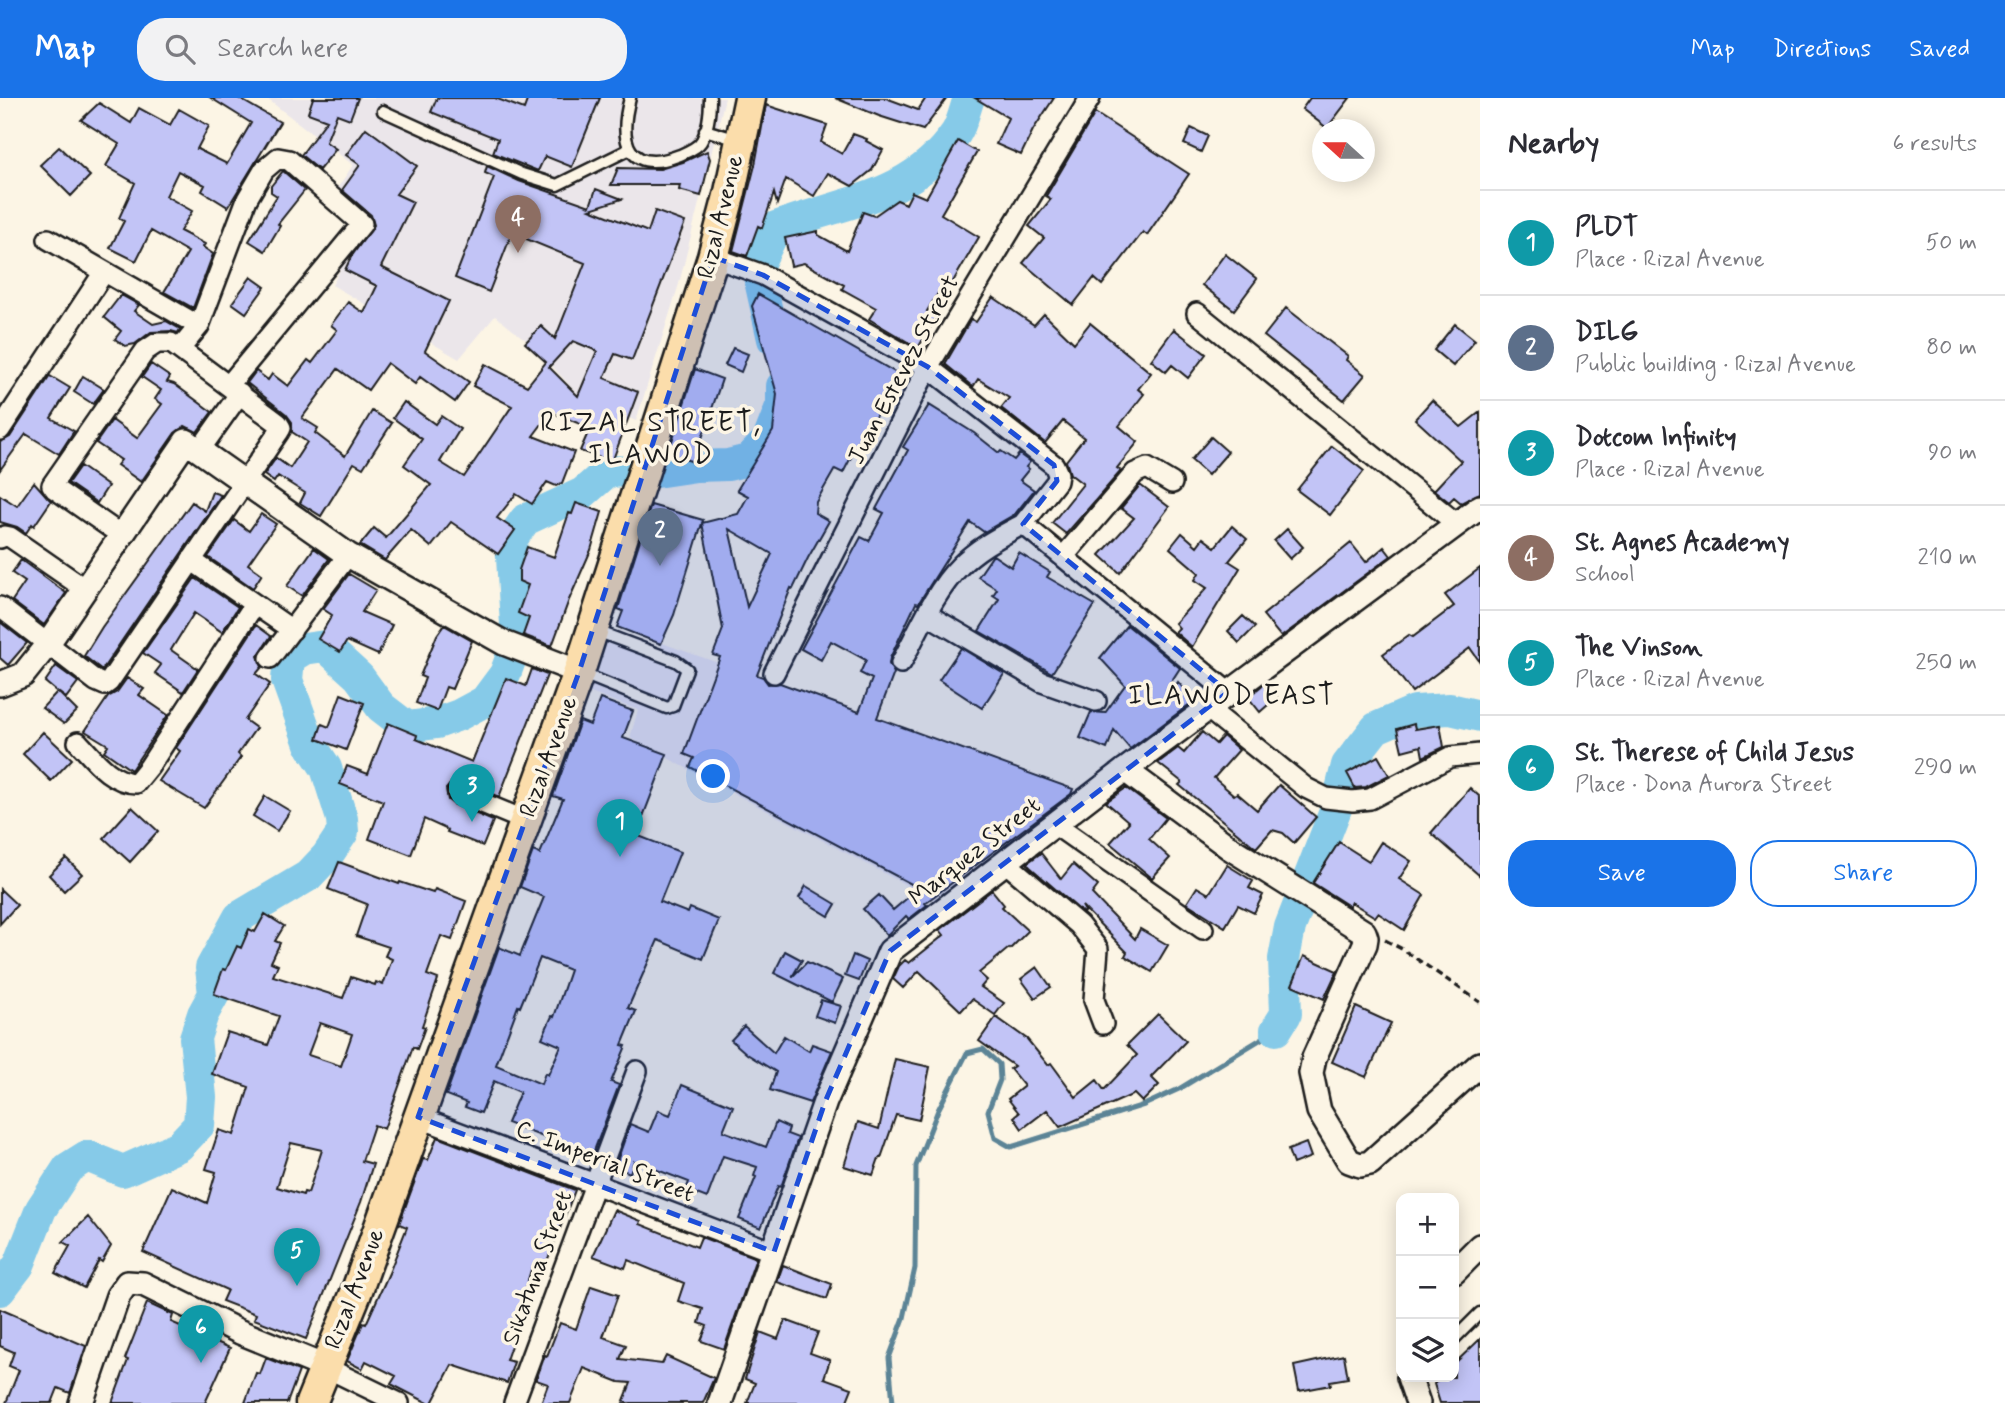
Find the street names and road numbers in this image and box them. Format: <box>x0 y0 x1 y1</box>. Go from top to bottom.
street label: Rizal Avenue <box>691 152 751 282</box>
street label: Juan Estevez Street <box>841 270 967 470</box>
street label: Rizal Avenue <box>513 692 585 822</box>
street label: Marquez Street <box>903 791 1047 913</box>
street label: C. Imperial Street <box>511 1114 699 1210</box>
street label: Sikatuna Street <box>496 1186 580 1349</box>
street label: Rizal Avenue <box>318 1224 392 1354</box>

